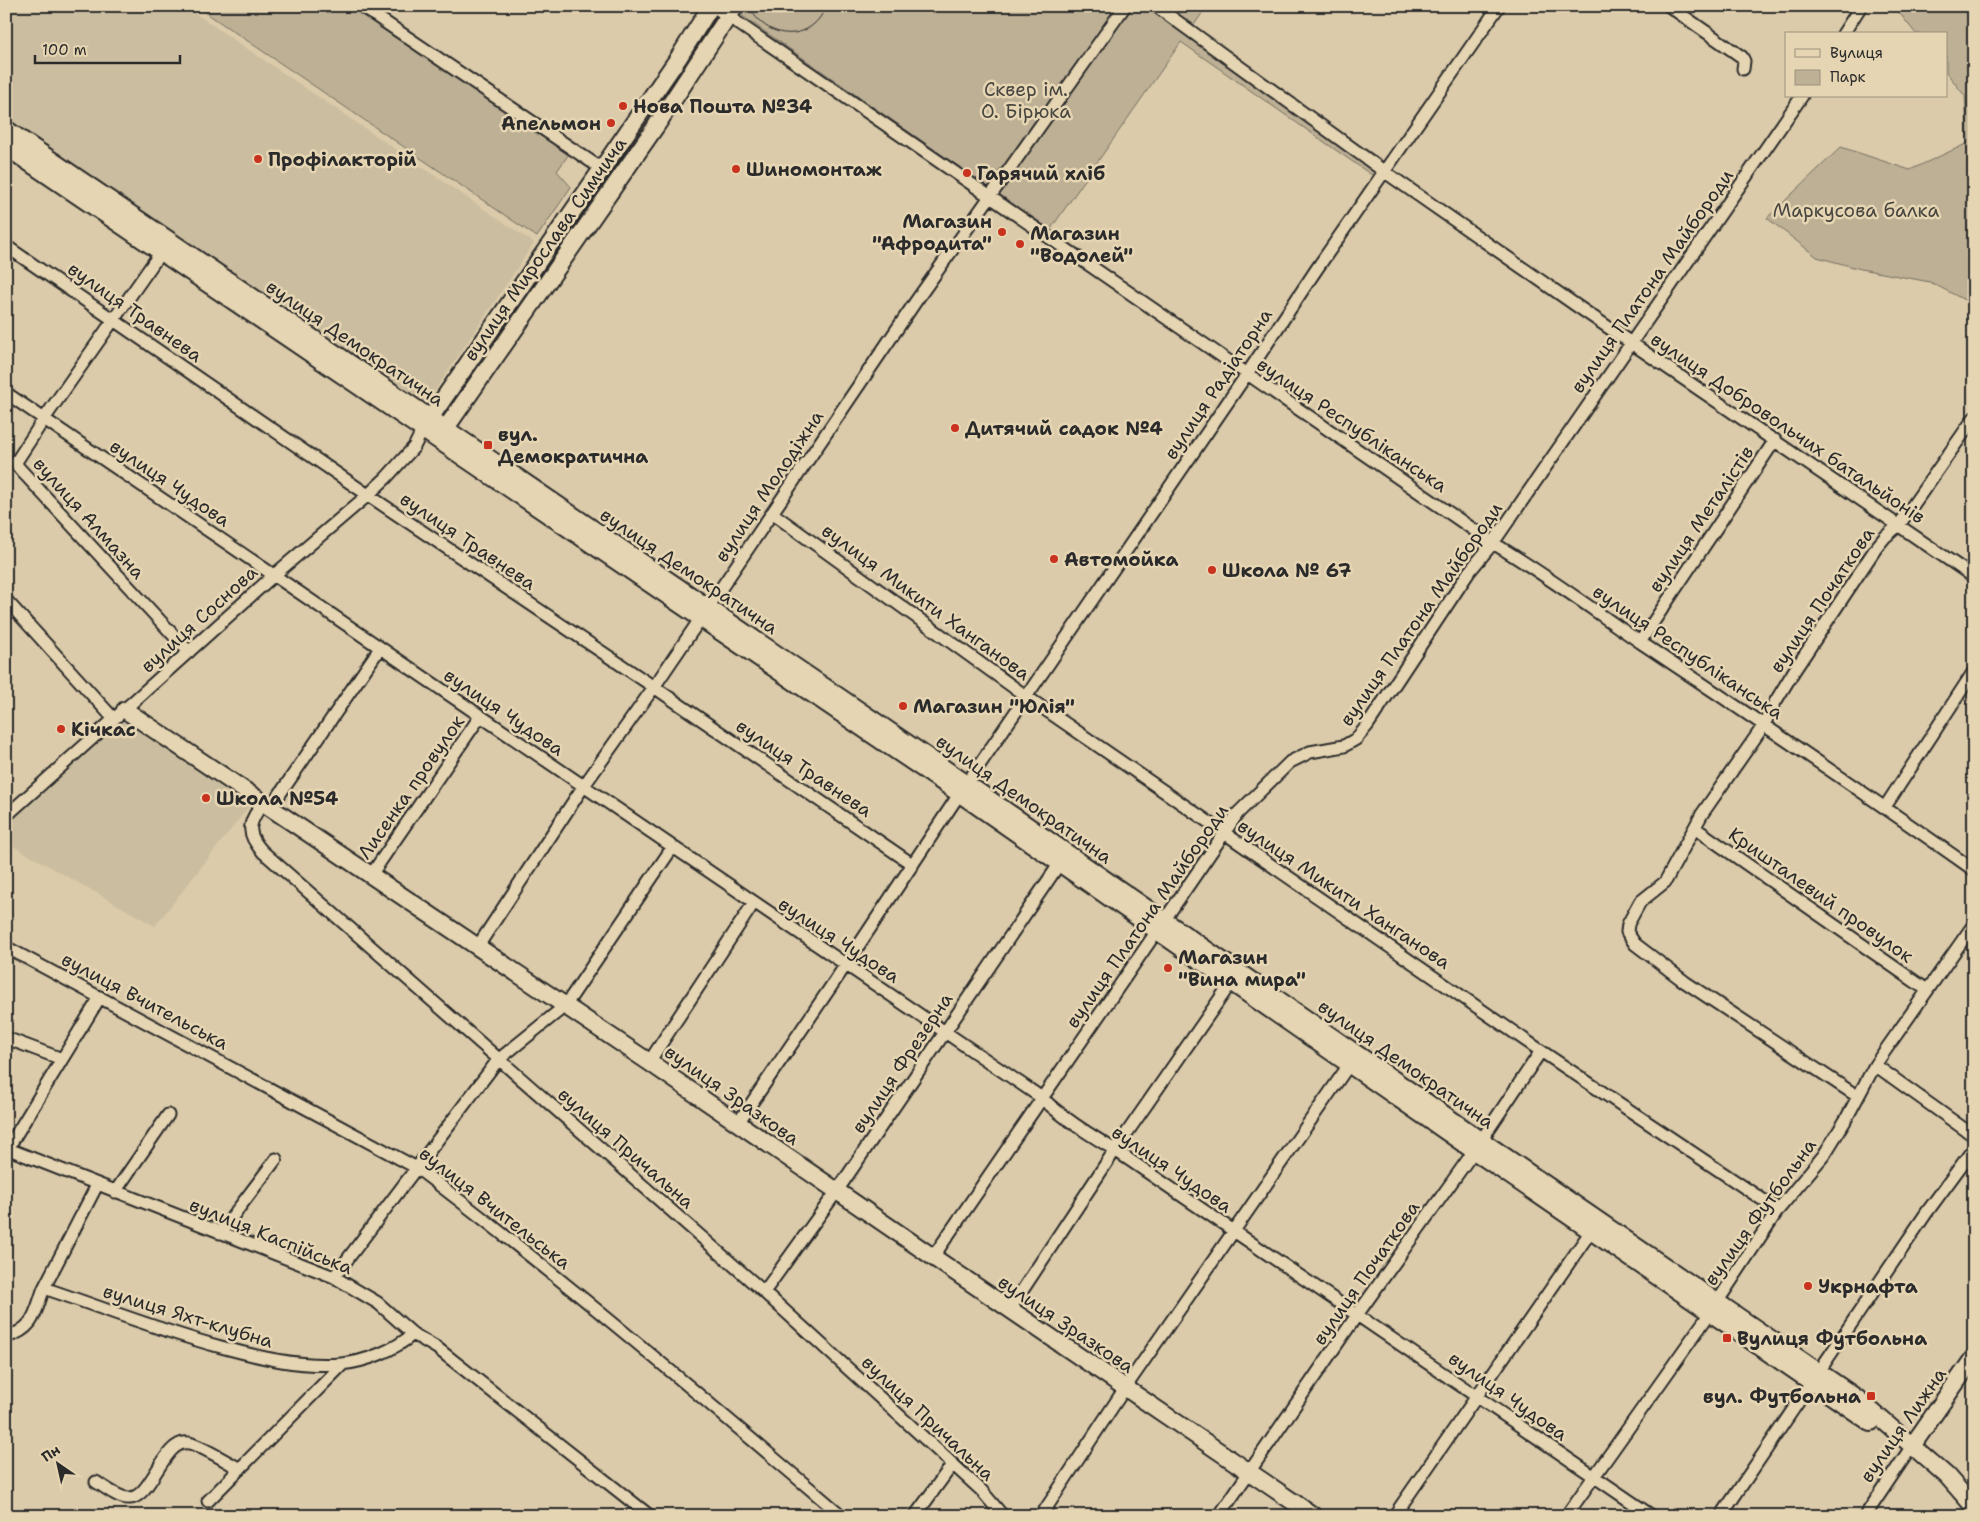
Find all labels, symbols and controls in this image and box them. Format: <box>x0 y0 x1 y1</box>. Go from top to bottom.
scale bar <box>35 32 180 64</box>
legend <box>1785 32 1948 98</box>
text: 100 m <box>42 40 87 60</box>
text: Вулиця <box>1830 43 1883 63</box>
text: Парк <box>1830 67 1866 87</box>
park label: Сквер ім. О. Бірюка <box>981 77 1071 124</box>
place label: Нова Пошта №34 <box>633 94 813 119</box>
marker: Нова Пошта №34 <box>617 100 629 112</box>
place label: Апельмон <box>501 111 601 136</box>
marker: Апельмон <box>605 117 617 129</box>
street label: вулиця Мирослава Симчича <box>458 132 632 366</box>
place label: Профілакторій <box>268 147 417 172</box>
marker: Профілакторій <box>252 153 264 165</box>
place label: Шиномонтаж <box>746 157 882 182</box>
place label: Гарячий хліб <box>977 161 1105 186</box>
marker: Шиномонтаж <box>730 163 742 175</box>
street label: вулиця Платона Майбороди <box>1565 164 1739 398</box>
marker: Гарячий хліб <box>961 167 973 179</box>
park label: Маркусова балка <box>1773 198 1939 223</box>
place label: Магазин "Афродита" <box>872 209 992 256</box>
place label: Магазин "Водолей" <box>1030 221 1133 268</box>
marker: Магазин "Афродита" <box>996 226 1008 238</box>
marker: Магазин "Водолей" <box>1014 238 1026 250</box>
street label: вулиця Травнева <box>63 256 207 368</box>
street label: вулиця Демократична <box>261 274 449 412</box>
street label: вулиця Радіаторна <box>1158 304 1278 464</box>
street label: вулиця Добровольчих батальйонів <box>1646 327 1930 529</box>
street label: вулиця Республіканська <box>1252 352 1452 498</box>
street label: вулиця Молодіжна <box>709 405 829 567</box>
place label: Дитячий садок №4 <box>965 416 1164 441</box>
place label: вул. Демократична <box>498 422 648 469</box>
marker: Дитячий садок №4 <box>949 422 961 434</box>
street label: вулиця Чудова <box>105 433 235 533</box>
marker: вул. Демократична <box>482 439 494 451</box>
street label: вулиця Металістів <box>1643 441 1759 597</box>
street label: вулиця Алмазна <box>28 452 151 584</box>
street label: вулиця Травнева <box>395 486 541 596</box>
street label: вулиця Платона Майбороди <box>1334 497 1508 731</box>
street label: вулиця Демократична <box>595 502 783 640</box>
street label: вулиця Микити Ханганова <box>817 518 1035 686</box>
street label: вулиця Початкова <box>1764 522 1880 678</box>
place label: Автомойка <box>1064 547 1179 572</box>
marker: Автомойка <box>1048 553 1060 565</box>
place label: Школа № 67 <box>1222 558 1351 583</box>
street label: вулиця Соснова <box>135 560 263 678</box>
marker: Школа № 67 <box>1206 564 1218 576</box>
street label: вулиця Республіканська <box>1588 579 1788 725</box>
street label: вулиця Чудова <box>439 662 569 762</box>
place label: Магазин "Юлія" <box>913 694 1075 719</box>
marker: Магазин "Юлія" <box>897 700 909 712</box>
street label: Лисенка провулок <box>352 710 470 864</box>
street label: вулиця Травнева <box>731 713 877 823</box>
place label: Кічкас <box>71 717 136 742</box>
marker: Кічкас <box>55 723 67 735</box>
street label: вулиця Демократична <box>931 729 1117 869</box>
place label: Школа №54 <box>216 786 339 811</box>
marker: Школа №54 <box>200 792 212 804</box>
street label: вулиця Платона Майбороди <box>1060 799 1234 1033</box>
street label: вулиця Микити Ханганова <box>1233 813 1455 975</box>
street label: Кришталевий провулок <box>1724 822 1918 968</box>
street label: вулиця Чудова <box>773 891 905 989</box>
place label: Магазин "Вина мира" <box>1178 945 1306 992</box>
street label: вулиця Вчительська <box>57 946 233 1056</box>
marker: Магазин "Вина мира" <box>1162 962 1174 974</box>
street label: вулиця Фрезерна <box>846 988 958 1138</box>
street label: вулиця Демократична <box>1313 994 1499 1134</box>
street label: вулиця Зразкова <box>660 1039 804 1151</box>
street label: вулиця Причальна <box>553 1082 700 1214</box>
street label: вулиця Чудова <box>1107 1119 1237 1219</box>
street label: вулиця Футбольна <box>1698 1133 1822 1290</box>
street label: вулиця Вчительська <box>414 1141 576 1275</box>
street label: вулиця Каспійська <box>186 1192 356 1280</box>
street label: вулиця Початкова <box>1307 1196 1425 1350</box>
street label: вулиця Зразкова <box>993 1269 1139 1379</box>
place label: Укрнафта <box>1818 1274 1918 1299</box>
street label: вулиця Яхт-клубна <box>100 1278 276 1354</box>
marker: Укрнафта <box>1802 1280 1814 1292</box>
place label: Вулиця Футбольна <box>1737 1326 1927 1351</box>
marker: Вулиця Футбольна <box>1721 1332 1733 1344</box>
street label: вулиця Чудова <box>1443 1346 1573 1446</box>
street label: вулиця Причальна <box>856 1350 1000 1486</box>
street label: вулиця Лижна <box>1854 1363 1952 1487</box>
place label: вул. Футбольна <box>1703 1384 1861 1409</box>
marker: вул. Футбольна <box>1865 1390 1877 1402</box>
north arrow <box>32 1440 82 1490</box>
text: Пн <box>38 1441 63 1466</box>

